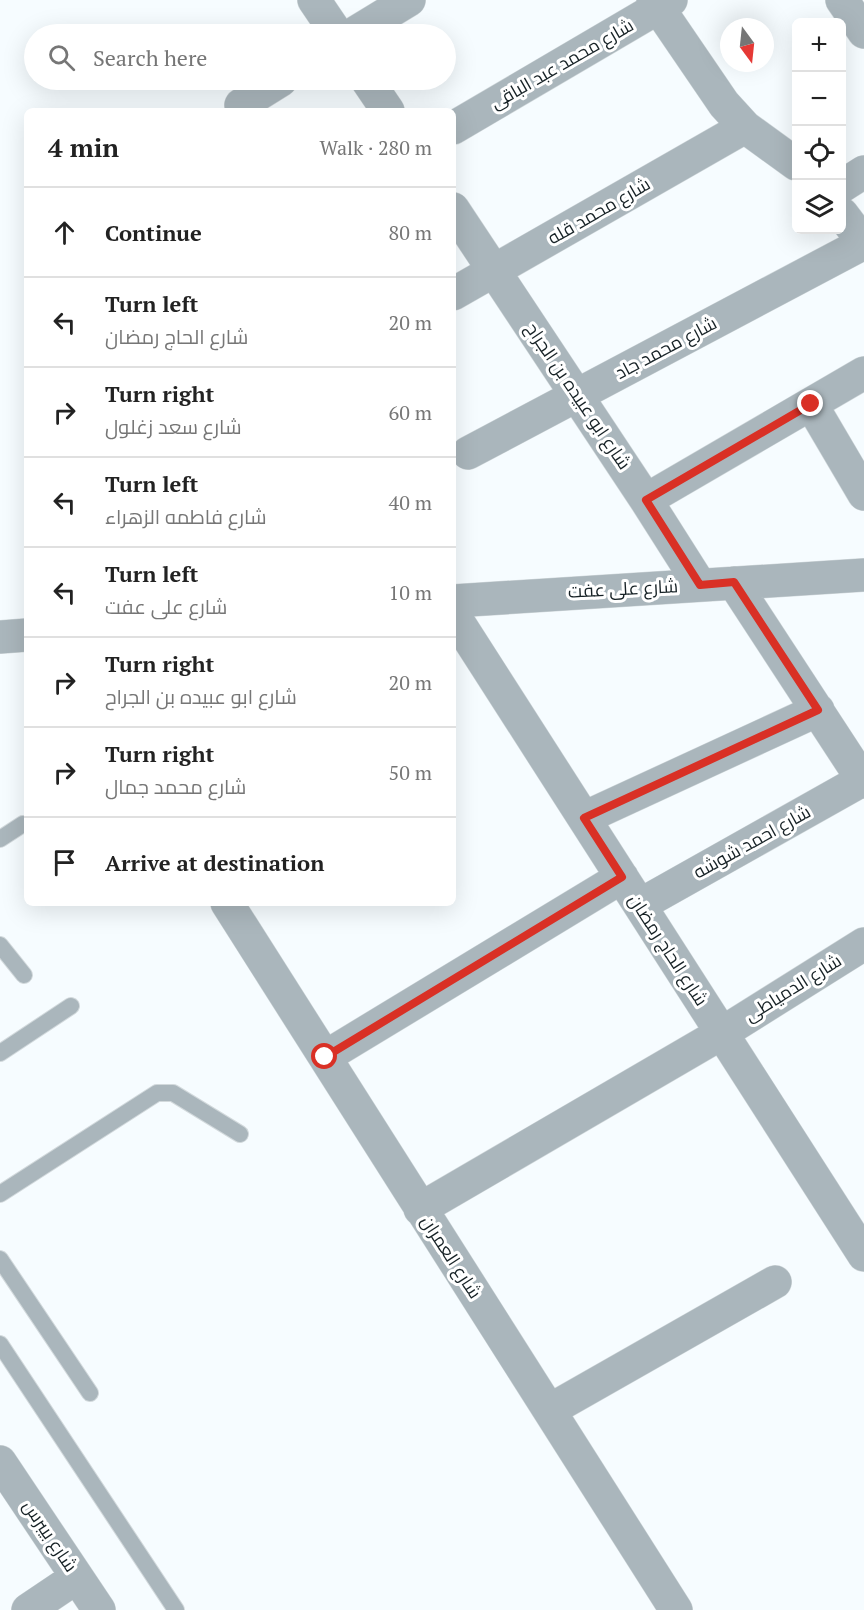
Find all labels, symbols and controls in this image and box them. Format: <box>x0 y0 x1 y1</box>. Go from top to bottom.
street label: شارع محمد عبد الباقى <box>486 12 638 115</box>
north arrow <box>720 18 774 72</box>
map controls <box>792 18 846 234</box>
button: + <box>792 18 846 72</box>
search box <box>24 24 456 90</box>
icon: search <box>45 41 78 74</box>
text: Search here <box>93 43 207 72</box>
button: − <box>792 72 846 126</box>
button: locate <box>792 126 846 180</box>
text: 4 min <box>48 130 119 164</box>
text: Walk · 280 m <box>320 134 432 161</box>
street label: شارع محمد قله <box>543 171 655 250</box>
button: layers <box>792 180 846 234</box>
icon: ahead <box>48 216 81 249</box>
text: Continue <box>105 218 202 247</box>
text: 80 m <box>389 219 432 246</box>
text: Turn left <box>105 289 198 318</box>
icon: left <box>48 306 81 339</box>
text: 20 m <box>389 309 432 336</box>
street label: شارع محمد جاد <box>611 310 721 385</box>
street label: شارع ابو عبيده بن الجراح <box>520 317 637 474</box>
text: شارع الحاج رمضان <box>105 323 248 350</box>
text: Turn right <box>105 379 214 408</box>
route end <box>797 390 823 416</box>
icon: right <box>48 396 81 429</box>
text: 60 m <box>389 399 432 426</box>
text: شارع سعد زغلول <box>105 413 242 440</box>
text: Turn left <box>105 469 198 498</box>
icon: left <box>48 486 81 519</box>
text: 40 m <box>389 489 432 516</box>
text: شارع فاطمه الزهراء <box>105 503 266 530</box>
text: Turn left <box>105 559 198 588</box>
street label: شارع على عفت <box>567 573 679 604</box>
icon: left <box>48 576 81 609</box>
text: 10 m <box>389 579 432 606</box>
text: شارع على عفت <box>105 593 227 620</box>
text: Turn right <box>105 649 214 678</box>
icon: right <box>48 666 81 699</box>
text: 20 m <box>389 669 432 696</box>
text: شارع ابو عبيده بن الجراح <box>105 683 297 710</box>
text: Turn right <box>105 739 214 768</box>
icon: right <box>48 756 81 789</box>
text: 50 m <box>389 759 432 786</box>
text: شارع محمد جمال <box>105 773 246 800</box>
street label: شارع احمد شوشه <box>688 799 815 884</box>
icon: arrive <box>48 846 81 879</box>
text: Arrive at destination <box>105 848 324 877</box>
street label: شارع الحاج رمضان <box>623 889 714 1011</box>
street label: شارع الدمياطى <box>739 948 846 1027</box>
route start <box>311 1043 337 1069</box>
street label: شارع العمران <box>415 1210 488 1303</box>
street label: شارع بيبرس <box>17 1495 84 1577</box>

